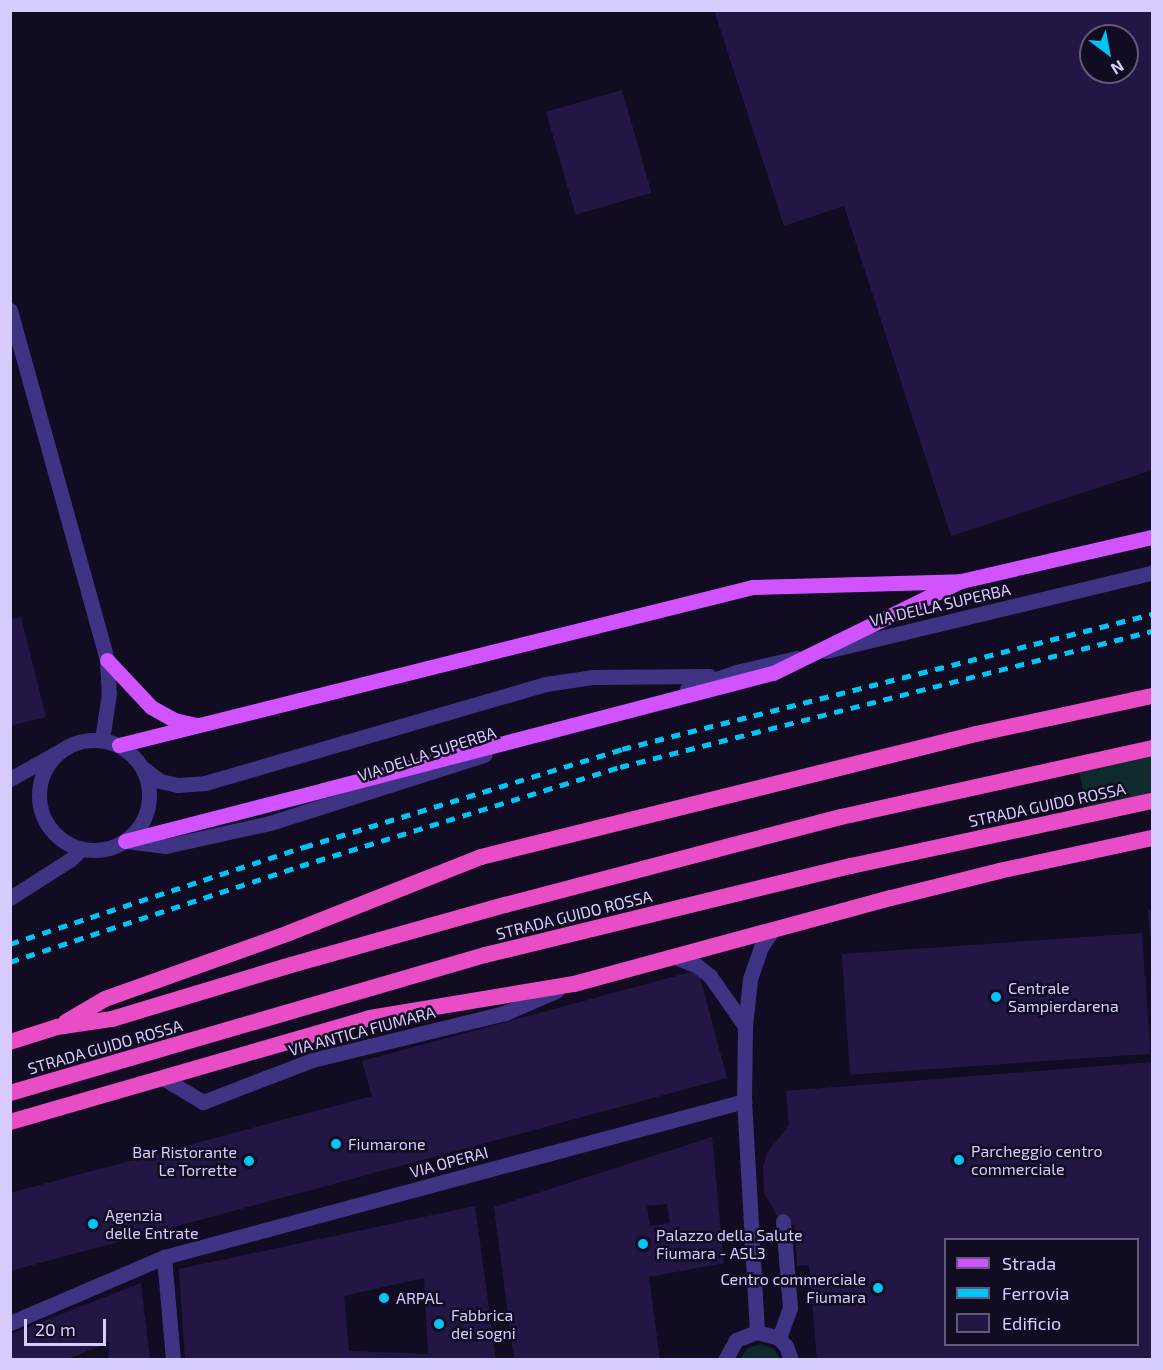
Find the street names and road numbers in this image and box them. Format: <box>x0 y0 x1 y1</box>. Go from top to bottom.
street label: VIA DELLA SUPERBA <box>867 579 1013 631</box>
street label: VIA DELLA SUPERBA <box>355 722 499 786</box>
street label: STRADA GUIDO ROSSA <box>967 779 1127 831</box>
street label: STRADA GUIDO ROSSA <box>494 886 654 944</box>
street label: VIA ANTICA FIUMARA <box>286 1002 438 1060</box>
street label: STRADA GUIDO ROSSA <box>25 1016 185 1078</box>
street label: VIA OPERAI <box>408 1142 490 1182</box>

